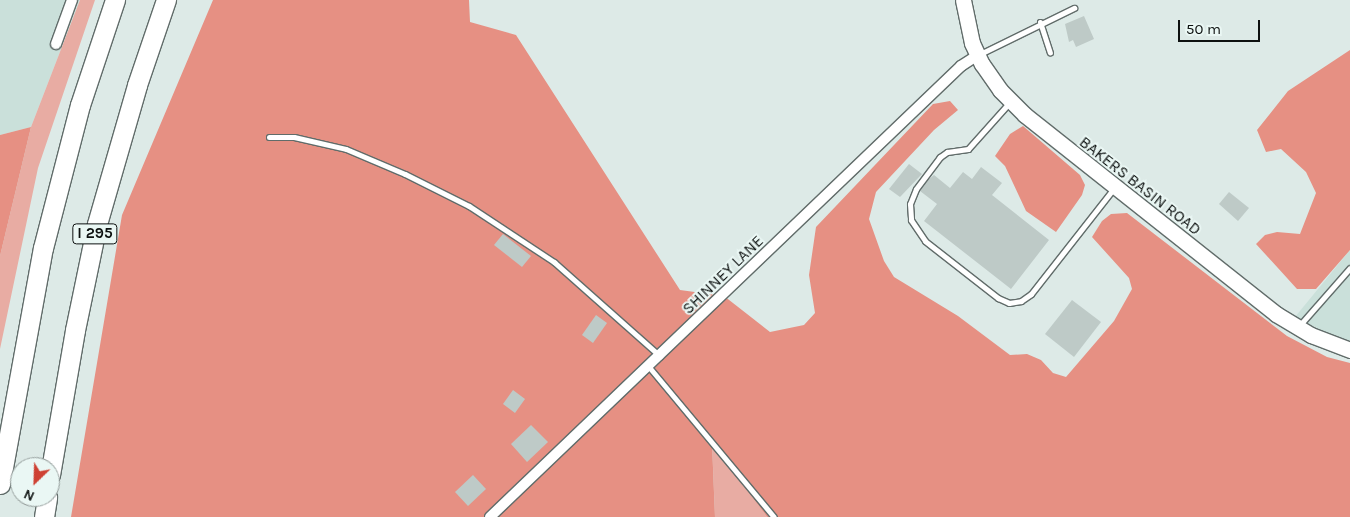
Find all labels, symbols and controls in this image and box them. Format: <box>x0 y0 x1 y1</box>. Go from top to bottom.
scale bar <box>1180 10 1262 42</box>
text: 50 m <box>1186 20 1221 38</box>
street label: BAKERS BASIN ROAD <box>1075 133 1205 239</box>
road number: I 295 <box>71 222 119 246</box>
street label: SHINNEY LANE <box>679 232 767 318</box>
north arrow <box>10 457 60 507</box>
text: N <box>21 485 37 505</box>

